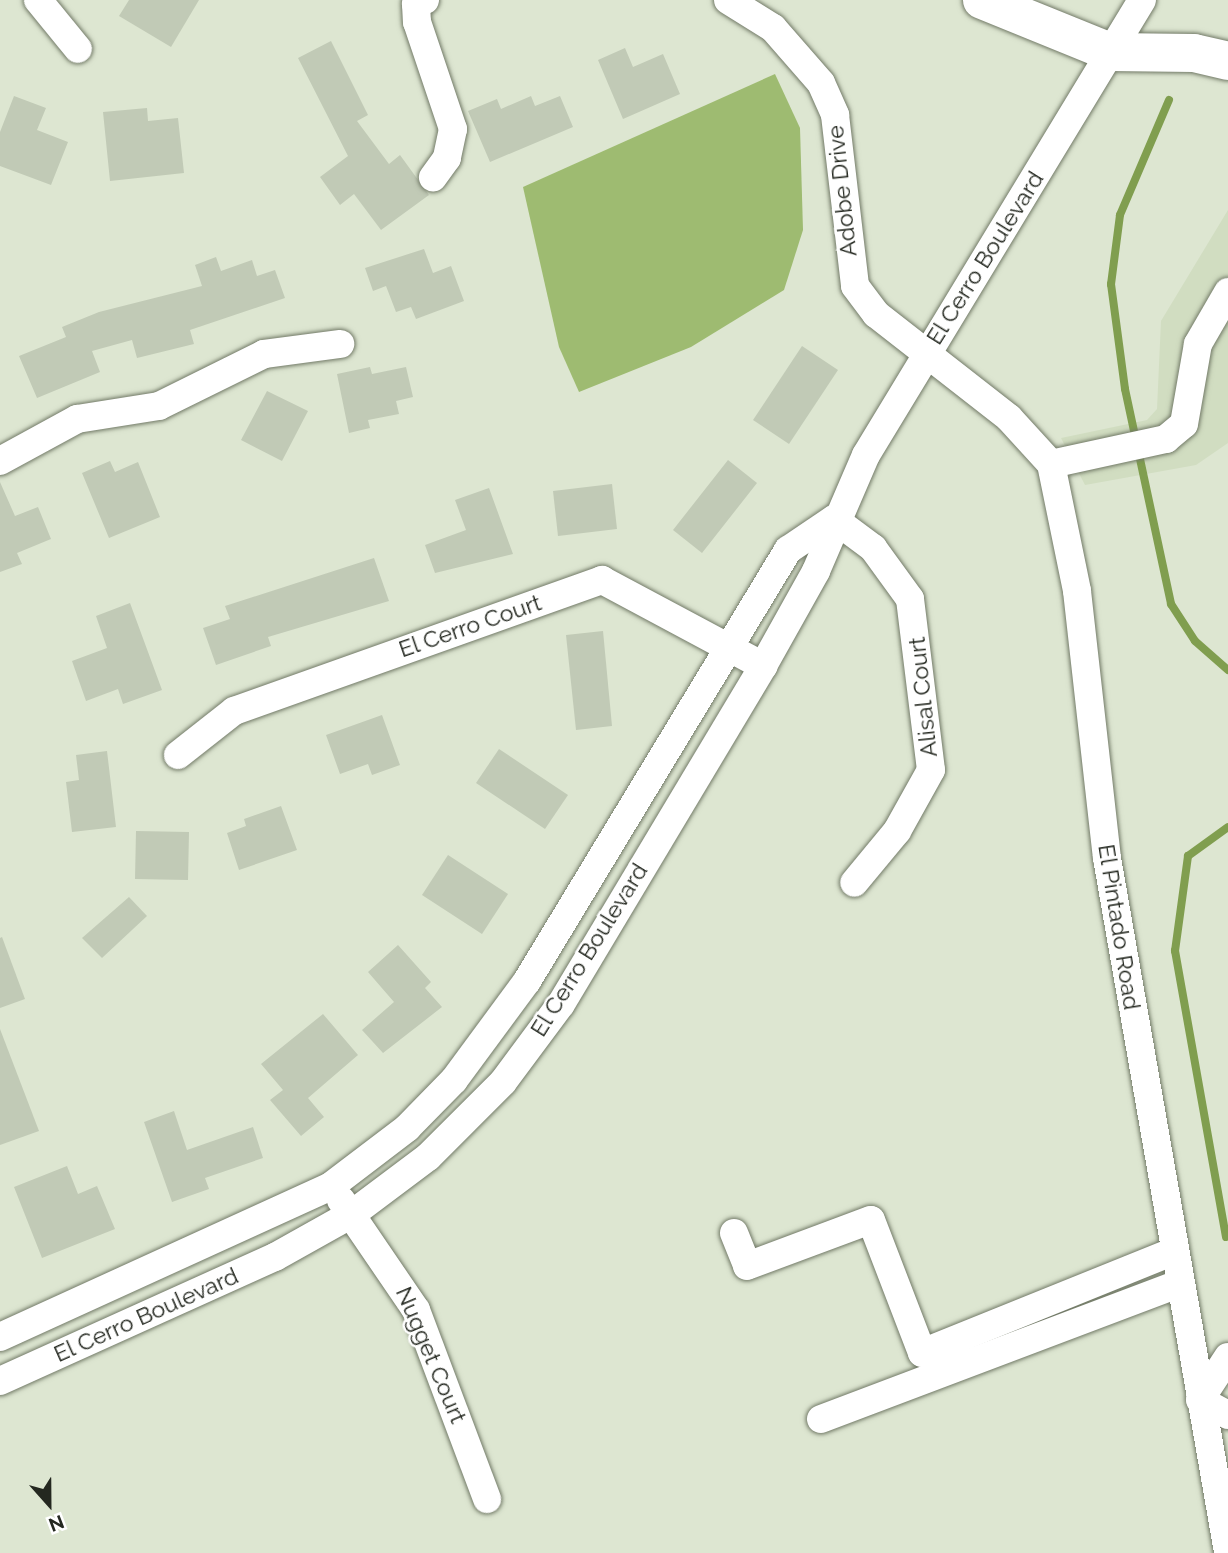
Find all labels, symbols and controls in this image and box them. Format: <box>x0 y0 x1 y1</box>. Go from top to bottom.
street label: Adobe Drive <box>821 124 863 258</box>
street label: El Cerro Boulevard <box>920 166 1050 350</box>
street label: El Cerro Court <box>395 589 545 663</box>
street label: Alisal Court <box>903 635 943 759</box>
street label: El Pintado Road <box>1092 842 1146 1012</box>
street label: El Cerro Boulevard <box>524 858 654 1042</box>
street label: El Cerro Boulevard <box>49 1262 243 1368</box>
street label: Nugget Court <box>390 1283 472 1427</box>
north arrow <box>14 1469 84 1539</box>
text: N <box>46 1511 67 1536</box>

